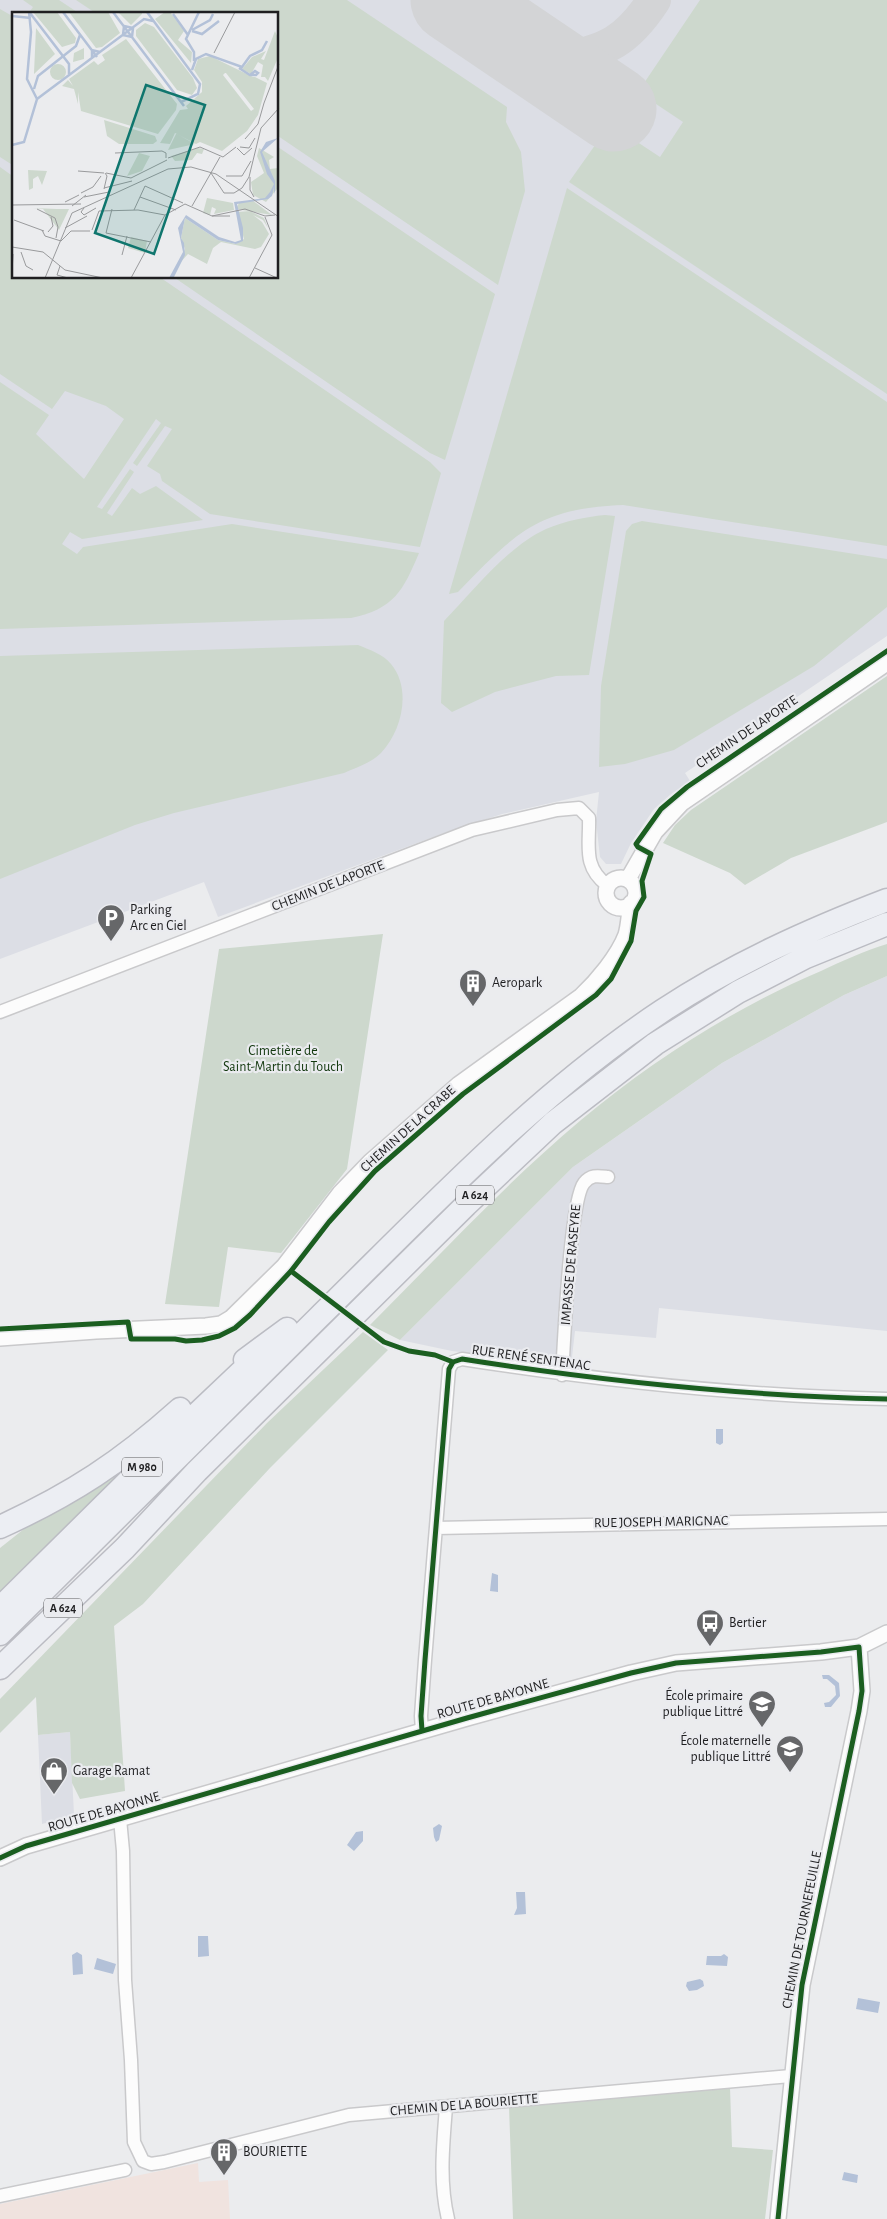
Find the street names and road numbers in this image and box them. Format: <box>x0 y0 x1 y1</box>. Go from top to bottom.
street label: CHEMIN DE LAPORTE <box>694 693 801 771</box>
street label: CHEMIN DE LAPORTE <box>270 858 386 914</box>
street label: CHEMIN DE LA CRABE <box>358 1083 458 1175</box>
road number: A 624 <box>456 1186 494 1204</box>
street label: IMPASSE DE RASEYRE <box>559 1204 583 1326</box>
street label: RUE RENÉ SENTENAC <box>471 1340 592 1373</box>
road number: M 980 <box>122 1458 162 1476</box>
street label: RUE JOSEPH MARIGNAC <box>594 1514 728 1530</box>
road number: A 624 <box>44 1599 82 1618</box>
street label: ROUTE DE BAYONNE <box>435 1676 551 1722</box>
street label: ROUTE DE BAYONNE <box>46 1789 162 1835</box>
street label: CHEMIN DE TOURNEFEUILLE <box>780 1850 824 2010</box>
street label: CHEMIN DE LA BOURIETTE <box>389 2092 539 2118</box>

